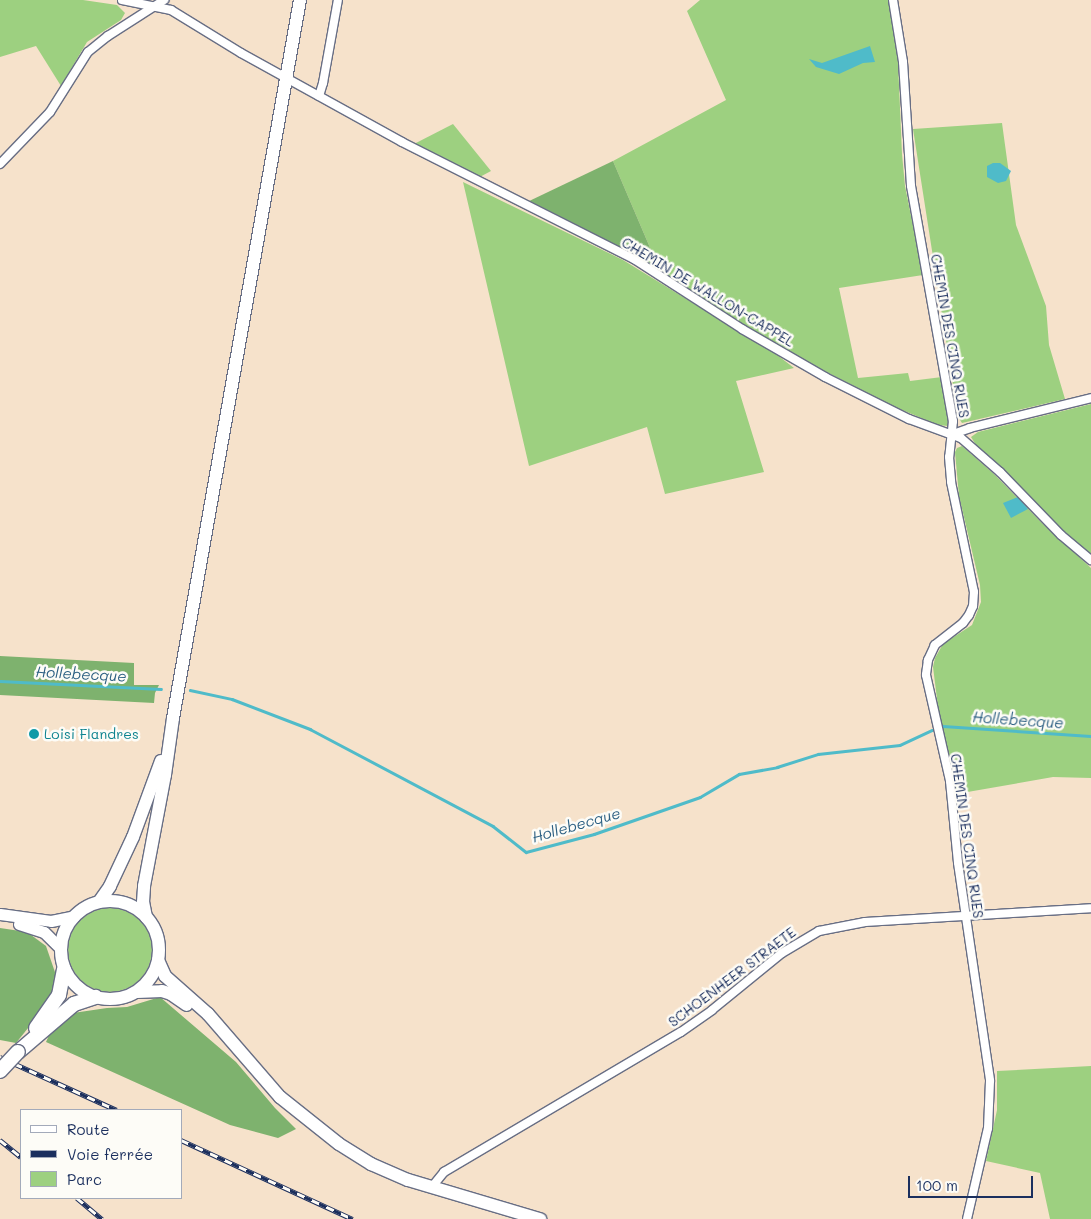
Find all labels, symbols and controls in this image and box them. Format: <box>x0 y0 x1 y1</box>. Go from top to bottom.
street label: CHEMIN DE WALLON-CAPPEL <box>619 234 797 350</box>
street label: CHEMIN DES CINQ RUES <box>927 253 973 419</box>
water label: Hollebecque <box>35 663 127 685</box>
water label: Hollebecque <box>972 708 1064 732</box>
place label: Loisi Flandres <box>44 726 139 742</box>
marker: Loisi Flandres <box>28 728 40 740</box>
street label: CHEMIN DES CINQ RUES <box>947 753 987 919</box>
water label: Hollebecque <box>530 804 622 846</box>
street label: SCHOENHEER STRAETE <box>665 924 799 1030</box>
legend <box>20 1109 182 1199</box>
text: Route <box>67 1119 110 1139</box>
text: Voie ferrée <box>67 1144 153 1164</box>
scale bar <box>911 1166 1036 1198</box>
text: Parc <box>67 1169 102 1189</box>
text: 100 m <box>916 1175 958 1195</box>

